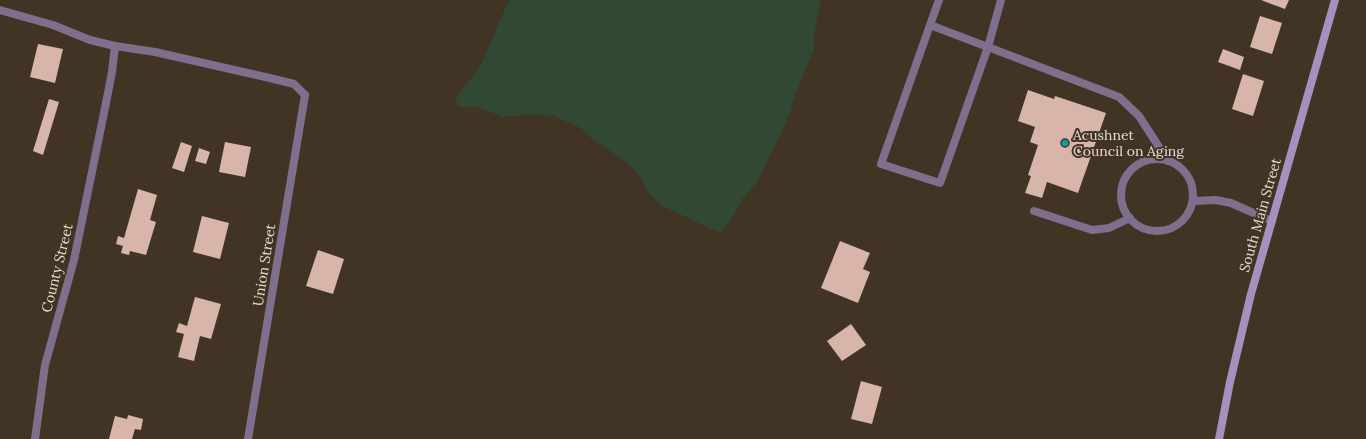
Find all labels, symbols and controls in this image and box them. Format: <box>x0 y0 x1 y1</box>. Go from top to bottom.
place label: Acushnet Council on Aging <box>1072 126 1184 160</box>
marker: Acushnet Council on Aging <box>1060 138 1070 148</box>
street label: South Main Street <box>1235 155 1285 274</box>
street label: County Street <box>37 221 77 314</box>
street label: Union Street <box>249 222 279 307</box>

